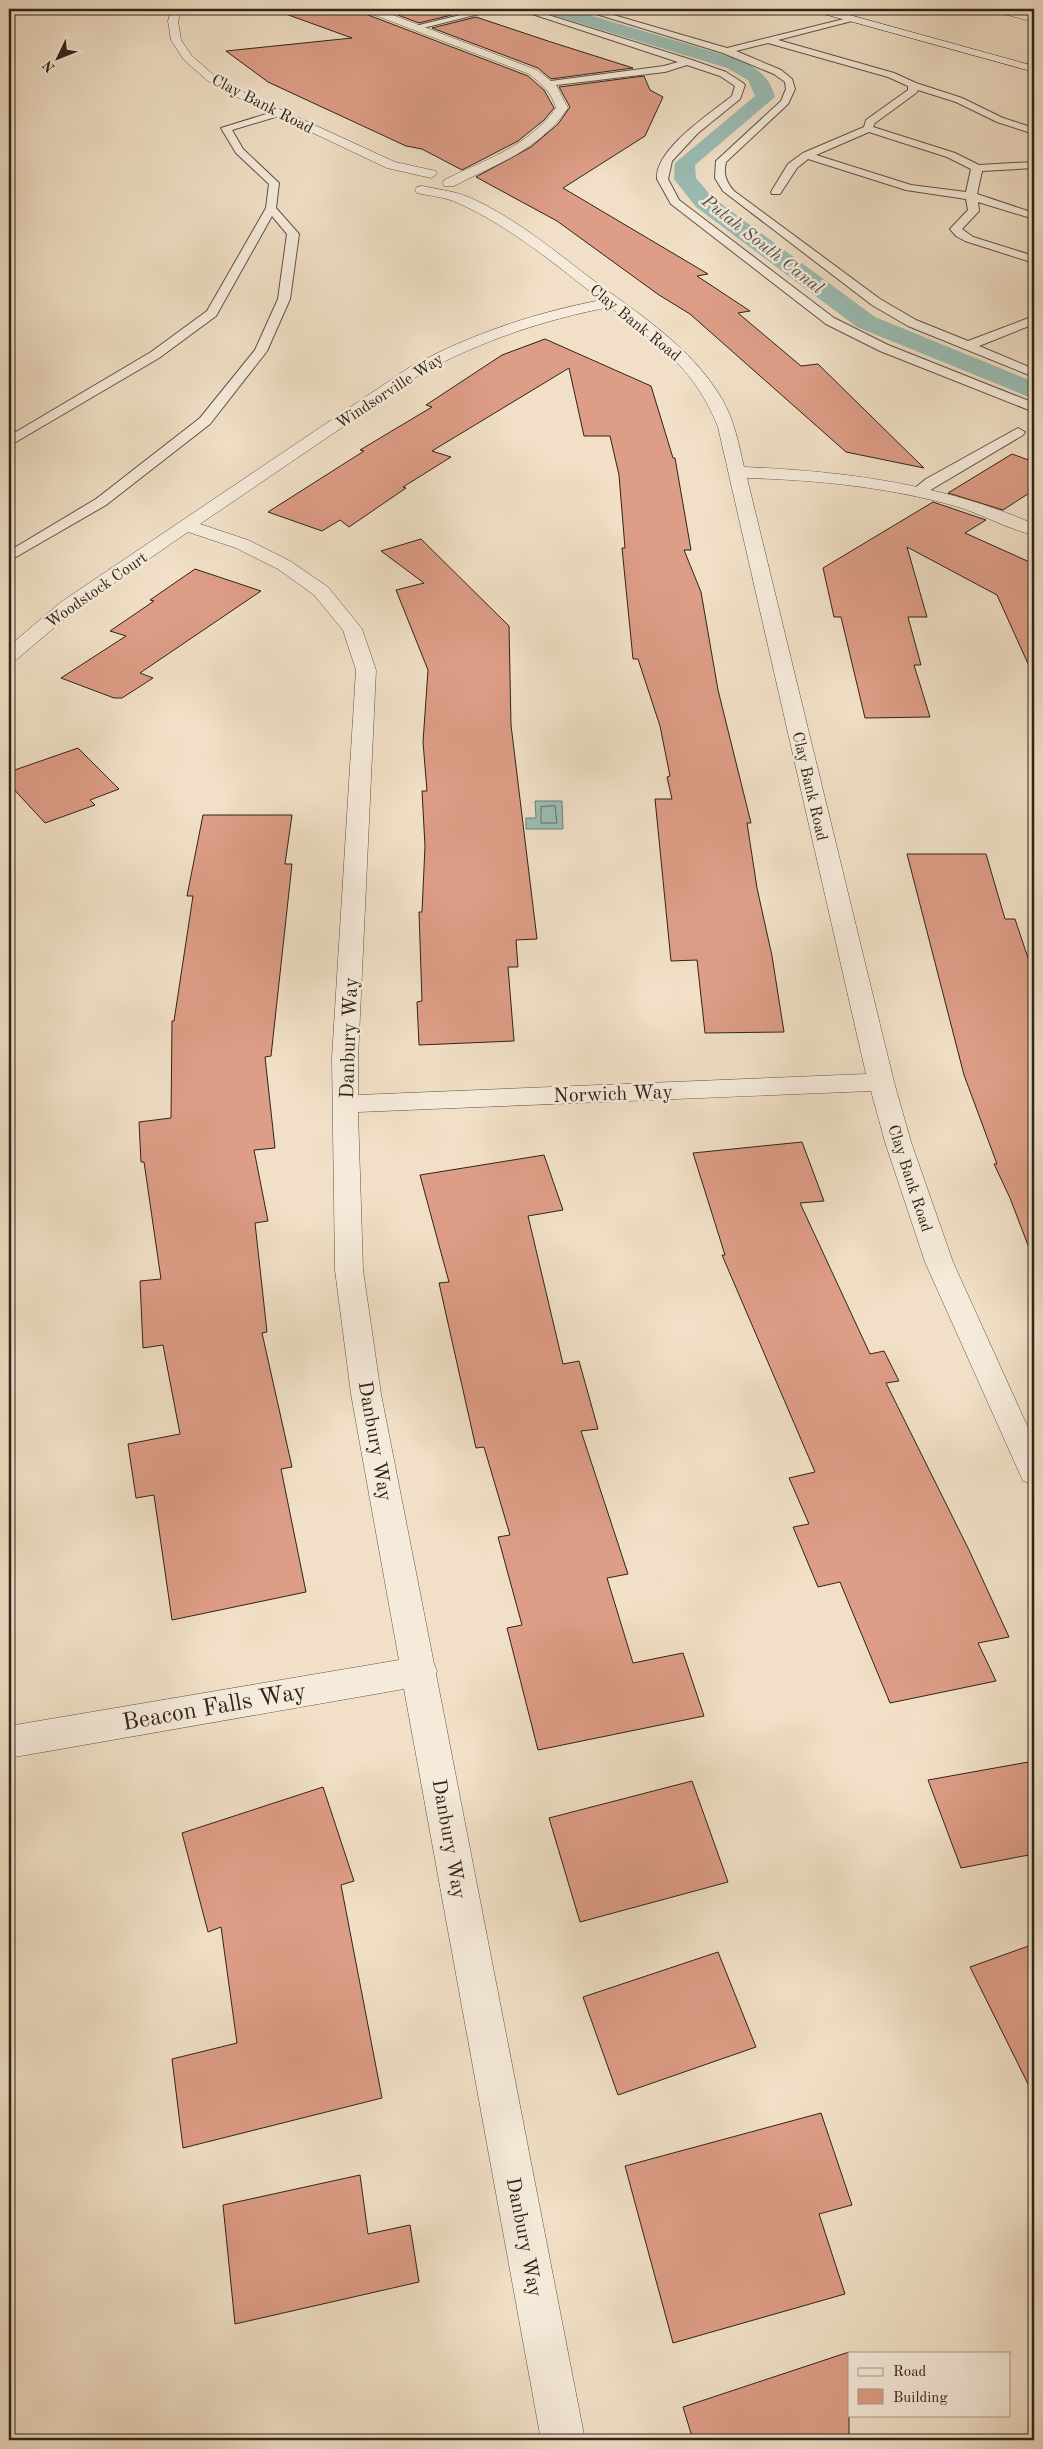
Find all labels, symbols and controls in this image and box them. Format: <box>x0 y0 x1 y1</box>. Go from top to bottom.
north arrow <box>32 32 82 82</box>
text: N <box>40 57 58 75</box>
street label: Clay Bank Road <box>209 72 315 137</box>
water label: Putah South Canal <box>698 191 827 298</box>
street label: Clay Bank Road <box>586 282 683 365</box>
street label: Windsorville Way <box>334 351 447 432</box>
street label: Woodstock Court <box>44 550 151 631</box>
street label: Clay Bank Road <box>789 730 829 843</box>
street label: Danbury Way <box>338 977 362 1099</box>
street label: Norwich Way <box>553 1083 674 1107</box>
street label: Clay Bank Road <box>884 1123 934 1234</box>
street label: Danbury Way <box>354 1380 394 1503</box>
street label: Beacon Falls Way <box>121 1680 308 1736</box>
street label: Danbury Way <box>428 1778 468 1901</box>
street label: Danbury Way <box>502 2176 545 2299</box>
legend <box>848 2352 1010 2416</box>
text: Road <box>893 2365 927 2380</box>
text: Building <box>893 2391 948 2406</box>

